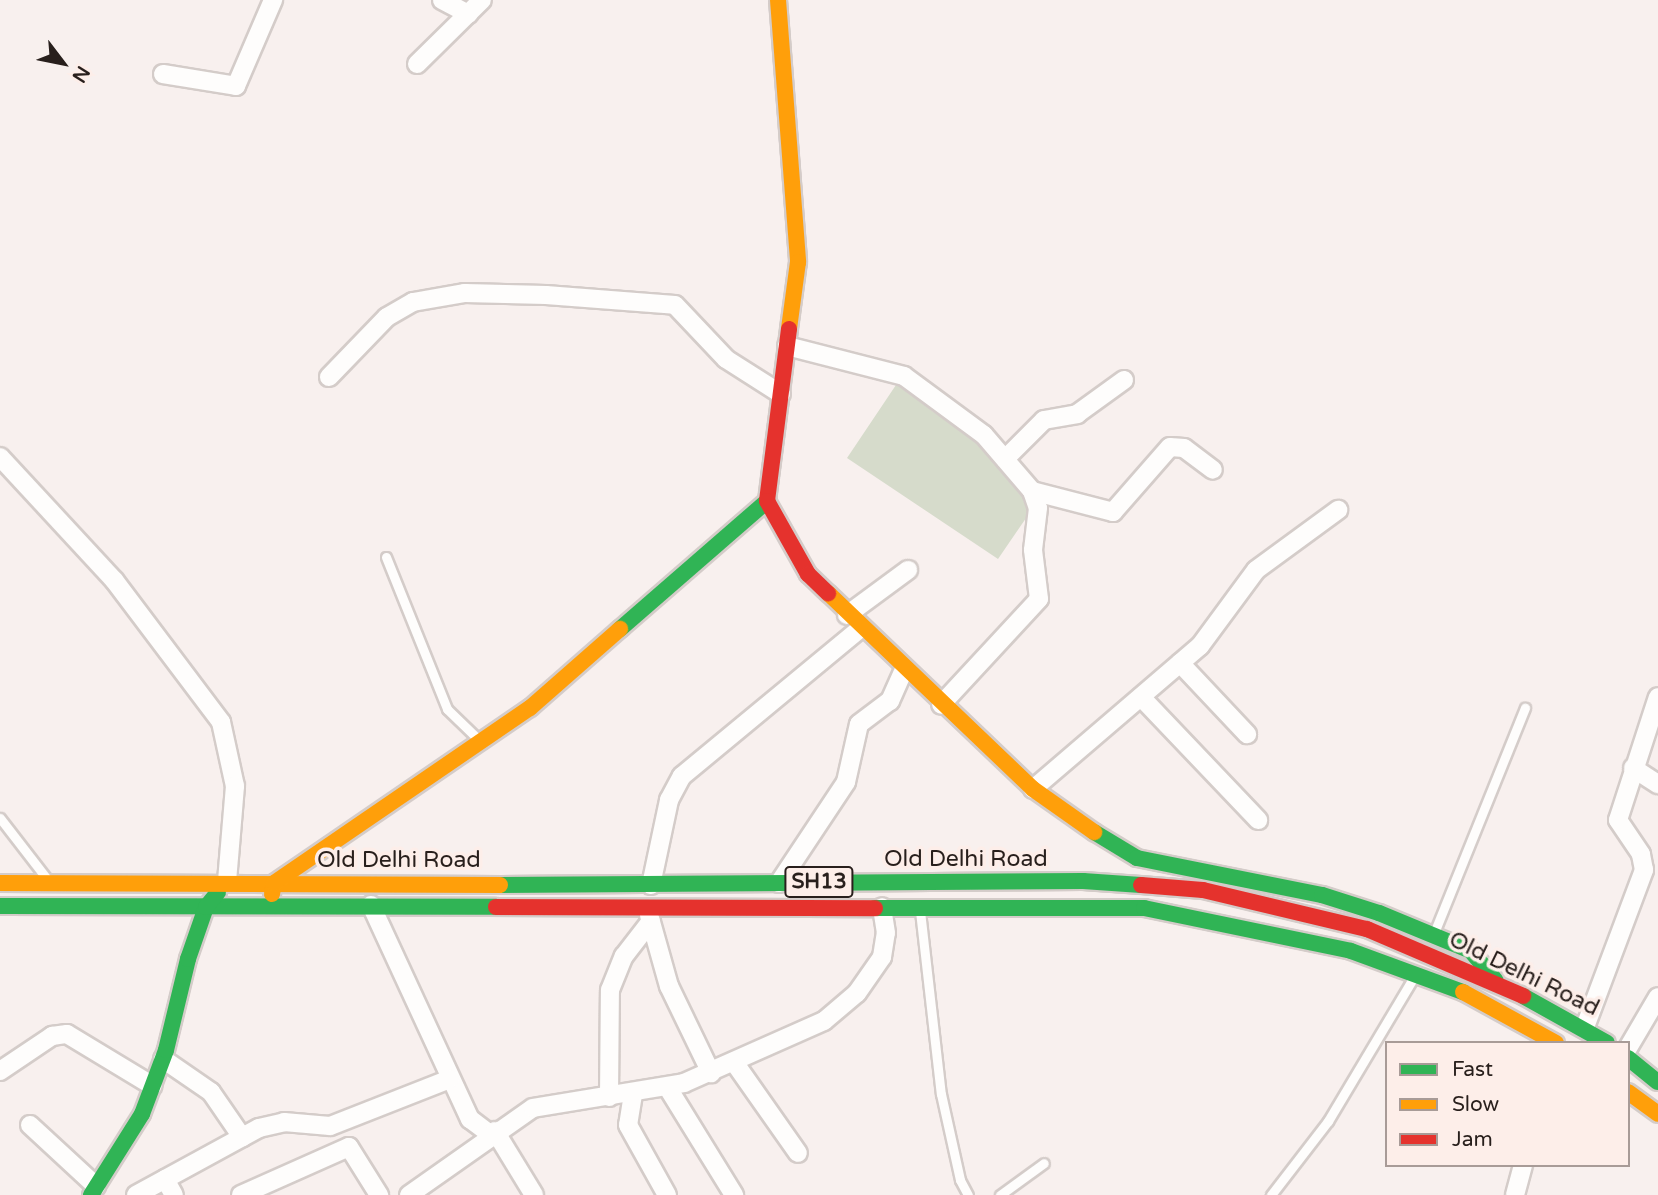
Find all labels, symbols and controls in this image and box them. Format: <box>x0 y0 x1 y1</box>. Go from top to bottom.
north arrow <box>28 28 98 98</box>
text: N <box>67 62 94 86</box>
street label: Old Delhi Road <box>884 845 1048 873</box>
street label: Old Delhi Road <box>317 846 481 874</box>
road number: SH13 <box>784 864 854 900</box>
street label: Old Delhi Road <box>1444 926 1604 1022</box>
legend <box>1385 1041 1630 1167</box>
text: Fast <box>1452 1057 1493 1082</box>
text: Slow <box>1452 1092 1499 1117</box>
text: Jam <box>1452 1127 1493 1152</box>

